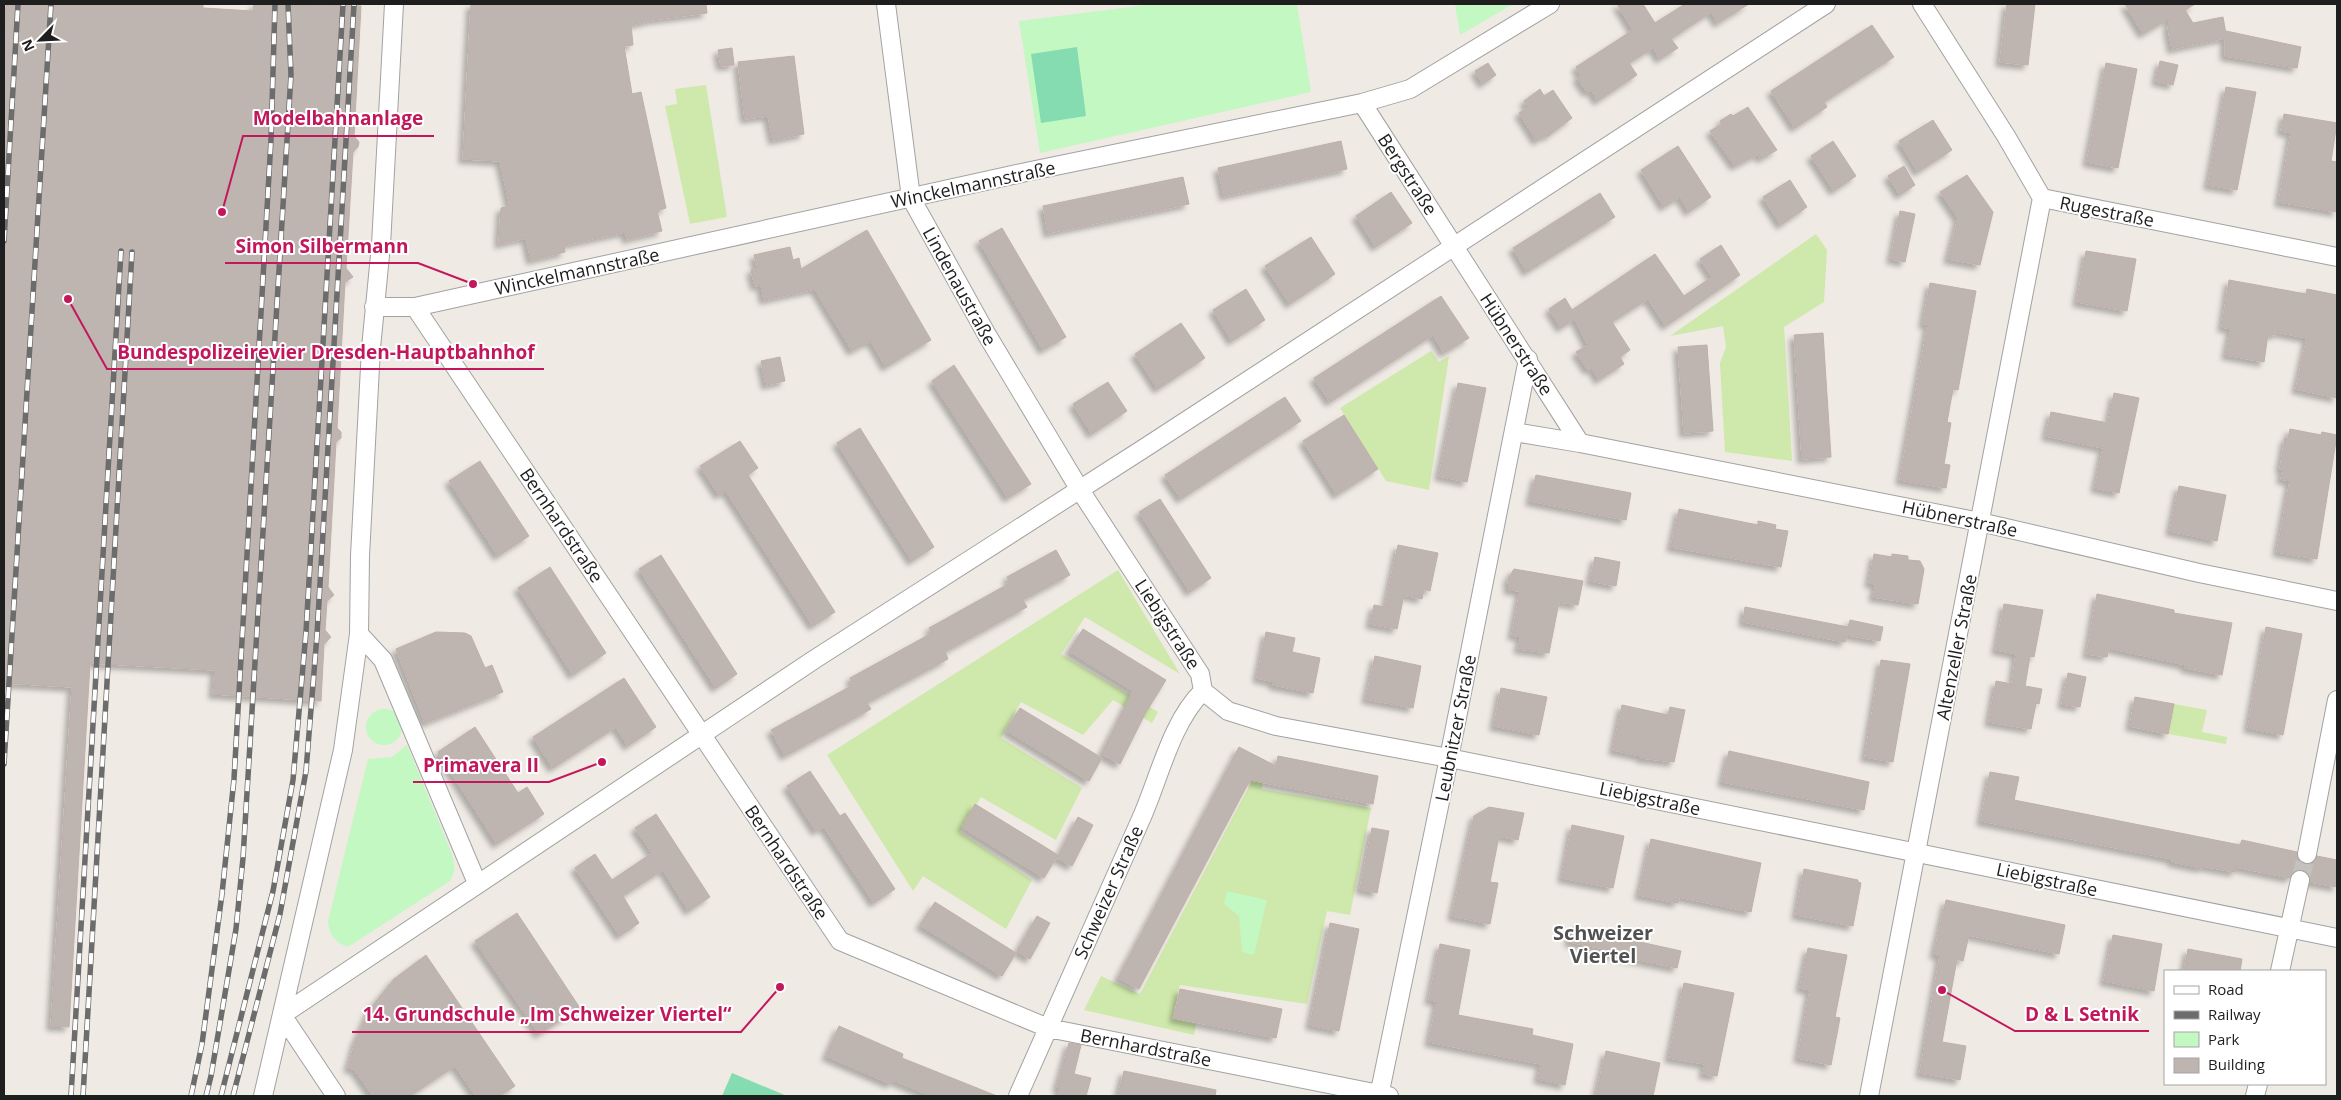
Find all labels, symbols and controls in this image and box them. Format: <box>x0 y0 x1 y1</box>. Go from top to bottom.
north arrow <box>15 15 65 65</box>
text: N <box>17 36 39 55</box>
callout: Modelbahnanlage <box>243 102 434 136</box>
text: Modelbahnanlage <box>253 105 423 131</box>
street label: Bergstraße <box>1373 129 1443 219</box>
street label: Winckelmannstraße <box>889 155 1057 213</box>
street label: Rugestraße <box>2058 190 2156 232</box>
street label: Lindenaustraße <box>918 223 1002 349</box>
callout: Simon Silbermann <box>225 229 418 263</box>
text: Simon Silbermann <box>235 233 409 259</box>
street label: Winckelmannstraße <box>493 242 661 300</box>
street label: Hübnerstraße <box>1475 288 1559 400</box>
callout: Bundespolizeirevier Dresden-Hauptbahnhof <box>107 335 544 369</box>
text: Bundespolizeirevier Dresden-Hauptbahnhof <box>117 339 536 365</box>
street label: Bernhardstraße <box>515 463 609 587</box>
street label: Hübnerstraße <box>1900 494 2020 542</box>
street label: Altenzeller Straße <box>1930 572 1982 722</box>
street label: Liebigstraße <box>1130 574 1206 674</box>
street label: Leubnitzer Straße <box>1429 653 1481 803</box>
callout: Primavera II <box>413 748 549 782</box>
text: Primavera II <box>423 752 539 778</box>
street label: Liebigstraße <box>1597 776 1703 820</box>
street label: Bernhardstraße <box>740 800 834 924</box>
street label: Schweizer Straße <box>1068 821 1148 963</box>
street label: Liebigstraße <box>1994 857 2100 901</box>
district label: Schweizer Viertel <box>1553 919 1653 969</box>
legend <box>2164 970 2326 1085</box>
text: Road <box>2208 979 2244 999</box>
callout: D & L Setnik <box>2015 997 2149 1031</box>
callout: 14. Grundschule „Im Schweizer Viertel“ <box>352 998 741 1032</box>
text: 14. Grundschule „Im Schweizer Viertel“ <box>362 1001 732 1027</box>
text: D & L Setnik <box>2025 1001 2139 1027</box>
text: Railway <box>2208 1004 2261 1024</box>
street label: Bernhardstraße <box>1078 1023 1214 1071</box>
text: Park <box>2208 1029 2239 1049</box>
text: Building <box>2208 1054 2265 1074</box>

